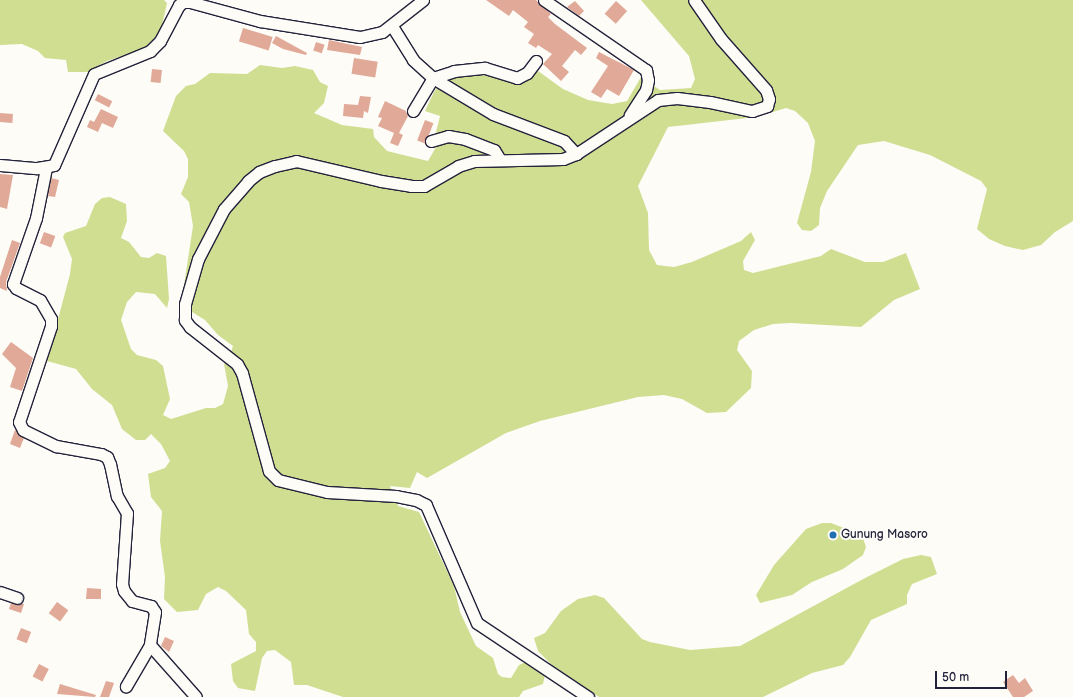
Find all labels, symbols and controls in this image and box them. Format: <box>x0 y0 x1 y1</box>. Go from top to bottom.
place label: Gunung Masoro <box>841 528 928 542</box>
marker: Gunung Masoro <box>828 530 838 540</box>
scale bar <box>937 663 1009 689</box>
text: 50 m <box>942 670 969 685</box>

